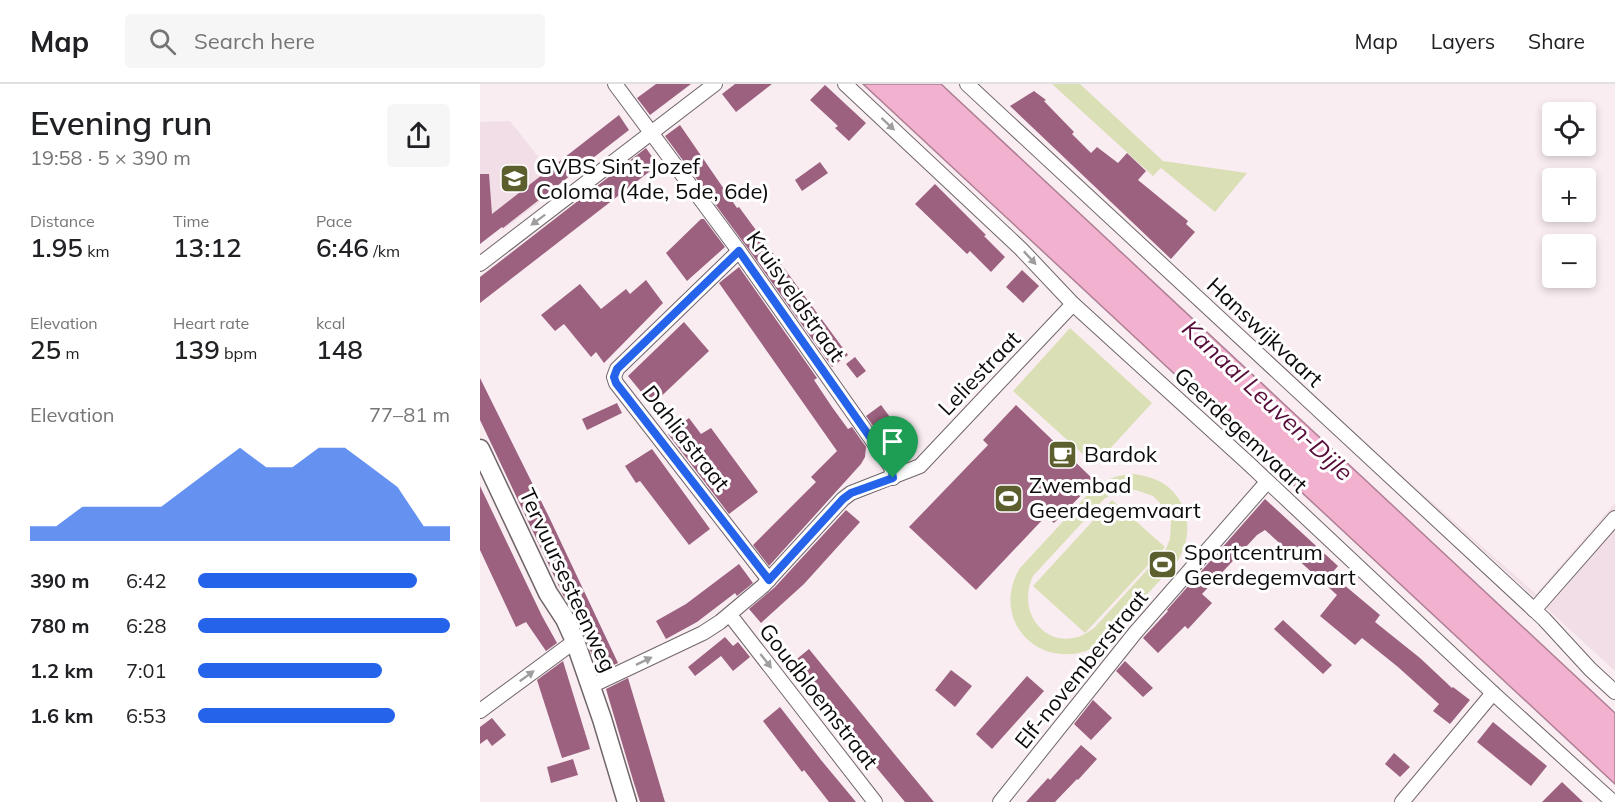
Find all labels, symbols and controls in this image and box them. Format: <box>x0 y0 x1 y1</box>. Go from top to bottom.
search box <box>125 14 545 68</box>
text: Map <box>30 24 89 59</box>
icon: search <box>146 25 179 58</box>
text: Search here <box>194 27 315 55</box>
text: Map <box>1355 28 1398 54</box>
text: Layers <box>1431 28 1495 54</box>
text: Share <box>1528 28 1585 54</box>
text: Evening run <box>30 102 212 143</box>
map controls <box>1542 102 1596 288</box>
button: locate <box>1542 102 1596 156</box>
button: share <box>387 104 450 167</box>
one-way arrow <box>880 117 895 130</box>
text: 19:58 · 5 × 390 m <box>30 145 191 170</box>
place label: GVBS Sint-Jozef Coloma (4de, 5de, 6de) <box>536 152 769 205</box>
school or university icon: GVBS Sint-Jozef Coloma (4de, 5de, 6de) <box>499 163 531 195</box>
button: + <box>1542 168 1596 222</box>
text: Distance <box>30 211 95 231</box>
text: Time <box>173 211 209 231</box>
text: Pace <box>316 211 352 231</box>
one-way arrow <box>530 214 546 226</box>
street label: Kruisveldstraat <box>741 225 852 367</box>
text: 1.95 <box>30 231 83 264</box>
text: 13:12 <box>173 231 242 264</box>
text: 6:46 <box>316 231 369 264</box>
button: − <box>1542 234 1596 288</box>
text: km <box>83 241 109 261</box>
text: /km <box>369 241 400 261</box>
one-way arrow <box>1023 250 1036 265</box>
street label: Hanswijkvaart <box>1201 271 1329 393</box>
text: Elevation <box>30 313 98 333</box>
text: Heart rate <box>173 313 249 333</box>
text: kcal <box>316 313 345 333</box>
water label: Kanaal Leuven-Dijle <box>1176 313 1360 487</box>
street label: Leliestraat <box>932 325 1026 421</box>
text: 25 <box>30 333 61 366</box>
text: 139 <box>173 333 220 366</box>
text: 148 <box>316 333 363 366</box>
text: m <box>61 343 79 363</box>
text: bpm <box>220 343 257 363</box>
street label: Geerdegemvaart <box>1169 361 1314 499</box>
street label: Dahliastraat <box>636 379 736 497</box>
text: Elevation <box>30 402 115 427</box>
text: 77–81 m <box>369 402 450 427</box>
pin <box>867 416 918 478</box>
icon: arrive <box>876 425 909 458</box>
cafe icon: Bardok <box>1047 438 1079 470</box>
place label: Bardok <box>1084 440 1158 468</box>
place label: Zwembad Geerdegemvaart <box>1029 471 1201 524</box>
sports icon: Zwembad Geerdegemvaart <box>992 482 1024 514</box>
street label: Tervuursesteenweg <box>513 484 623 676</box>
place label: Sportcentrum Geerdegemvaart <box>1184 538 1356 591</box>
sports icon: Sportcentrum Geerdegemvaart <box>1147 549 1179 581</box>
text: 390 m <box>30 568 89 593</box>
text: 6:42 <box>126 568 167 593</box>
street label: Elf-novemberstraat <box>1008 584 1154 754</box>
text: 780 m <box>30 613 89 638</box>
text: 6:28 <box>126 613 167 638</box>
street label: Goudbloemstraat <box>753 618 885 775</box>
one-way arrow <box>759 653 772 669</box>
one-way arrow <box>636 657 653 666</box>
text: 1.2 km <box>30 658 93 683</box>
text: 7:01 <box>126 658 167 683</box>
one-way arrow <box>519 670 535 682</box>
text: 1.6 km <box>30 703 93 728</box>
text: 6:53 <box>126 703 167 728</box>

